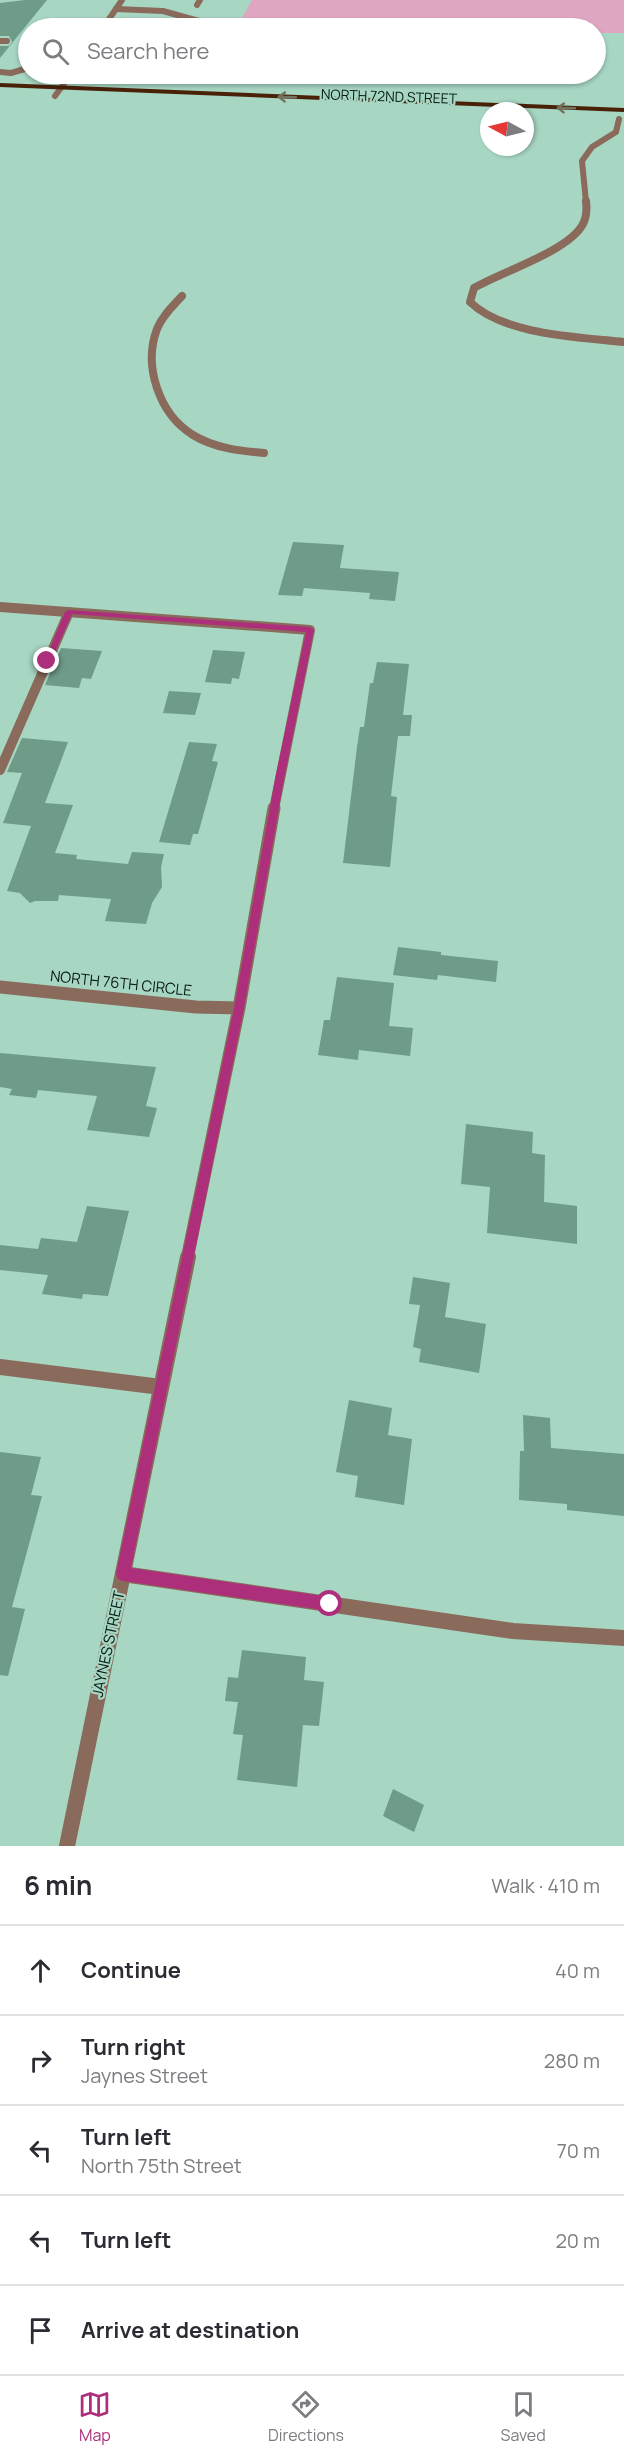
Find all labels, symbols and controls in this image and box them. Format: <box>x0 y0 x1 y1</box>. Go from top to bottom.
search box <box>18 18 606 84</box>
icon: search <box>39 35 72 68</box>
text: Search here <box>87 36 209 66</box>
street label: NORTH 72ND STREET <box>321 84 458 108</box>
one-way arrow <box>277 91 297 102</box>
north arrow <box>480 102 534 156</box>
one-way arrow <box>556 102 576 113</box>
route end <box>33 647 59 673</box>
street label: NORTH 76TH CIRCLE <box>49 965 193 1001</box>
street label: JAYNES STREET <box>87 1589 130 1699</box>
route start <box>316 1590 342 1616</box>
text: 6 min <box>24 1867 92 1903</box>
text: Walk · 410 m <box>491 1872 600 1899</box>
icon: ahead <box>24 1954 57 1987</box>
text: Continue <box>81 1955 181 1985</box>
text: 40 m <box>555 1957 600 1984</box>
text: Turn right <box>81 2032 186 2062</box>
icon: right <box>24 2044 57 2077</box>
text: 280 m <box>544 2047 600 2074</box>
text: Jaynes Street <box>81 2062 208 2089</box>
text: Turn left <box>81 2122 171 2152</box>
icon: left <box>24 2134 57 2167</box>
text: 70 m <box>557 2137 600 2164</box>
text: North 75th Street <box>81 2152 242 2179</box>
icon: left <box>24 2224 57 2257</box>
text: Turn left <box>81 2225 171 2255</box>
text: 20 m <box>555 2227 600 2254</box>
icon: arrive <box>24 2314 57 2347</box>
text: Arrive at destination <box>81 2315 299 2345</box>
tab: Map <box>78 2388 111 2446</box>
tab: Directions <box>268 2388 344 2446</box>
tab: Saved <box>501 2388 546 2446</box>

